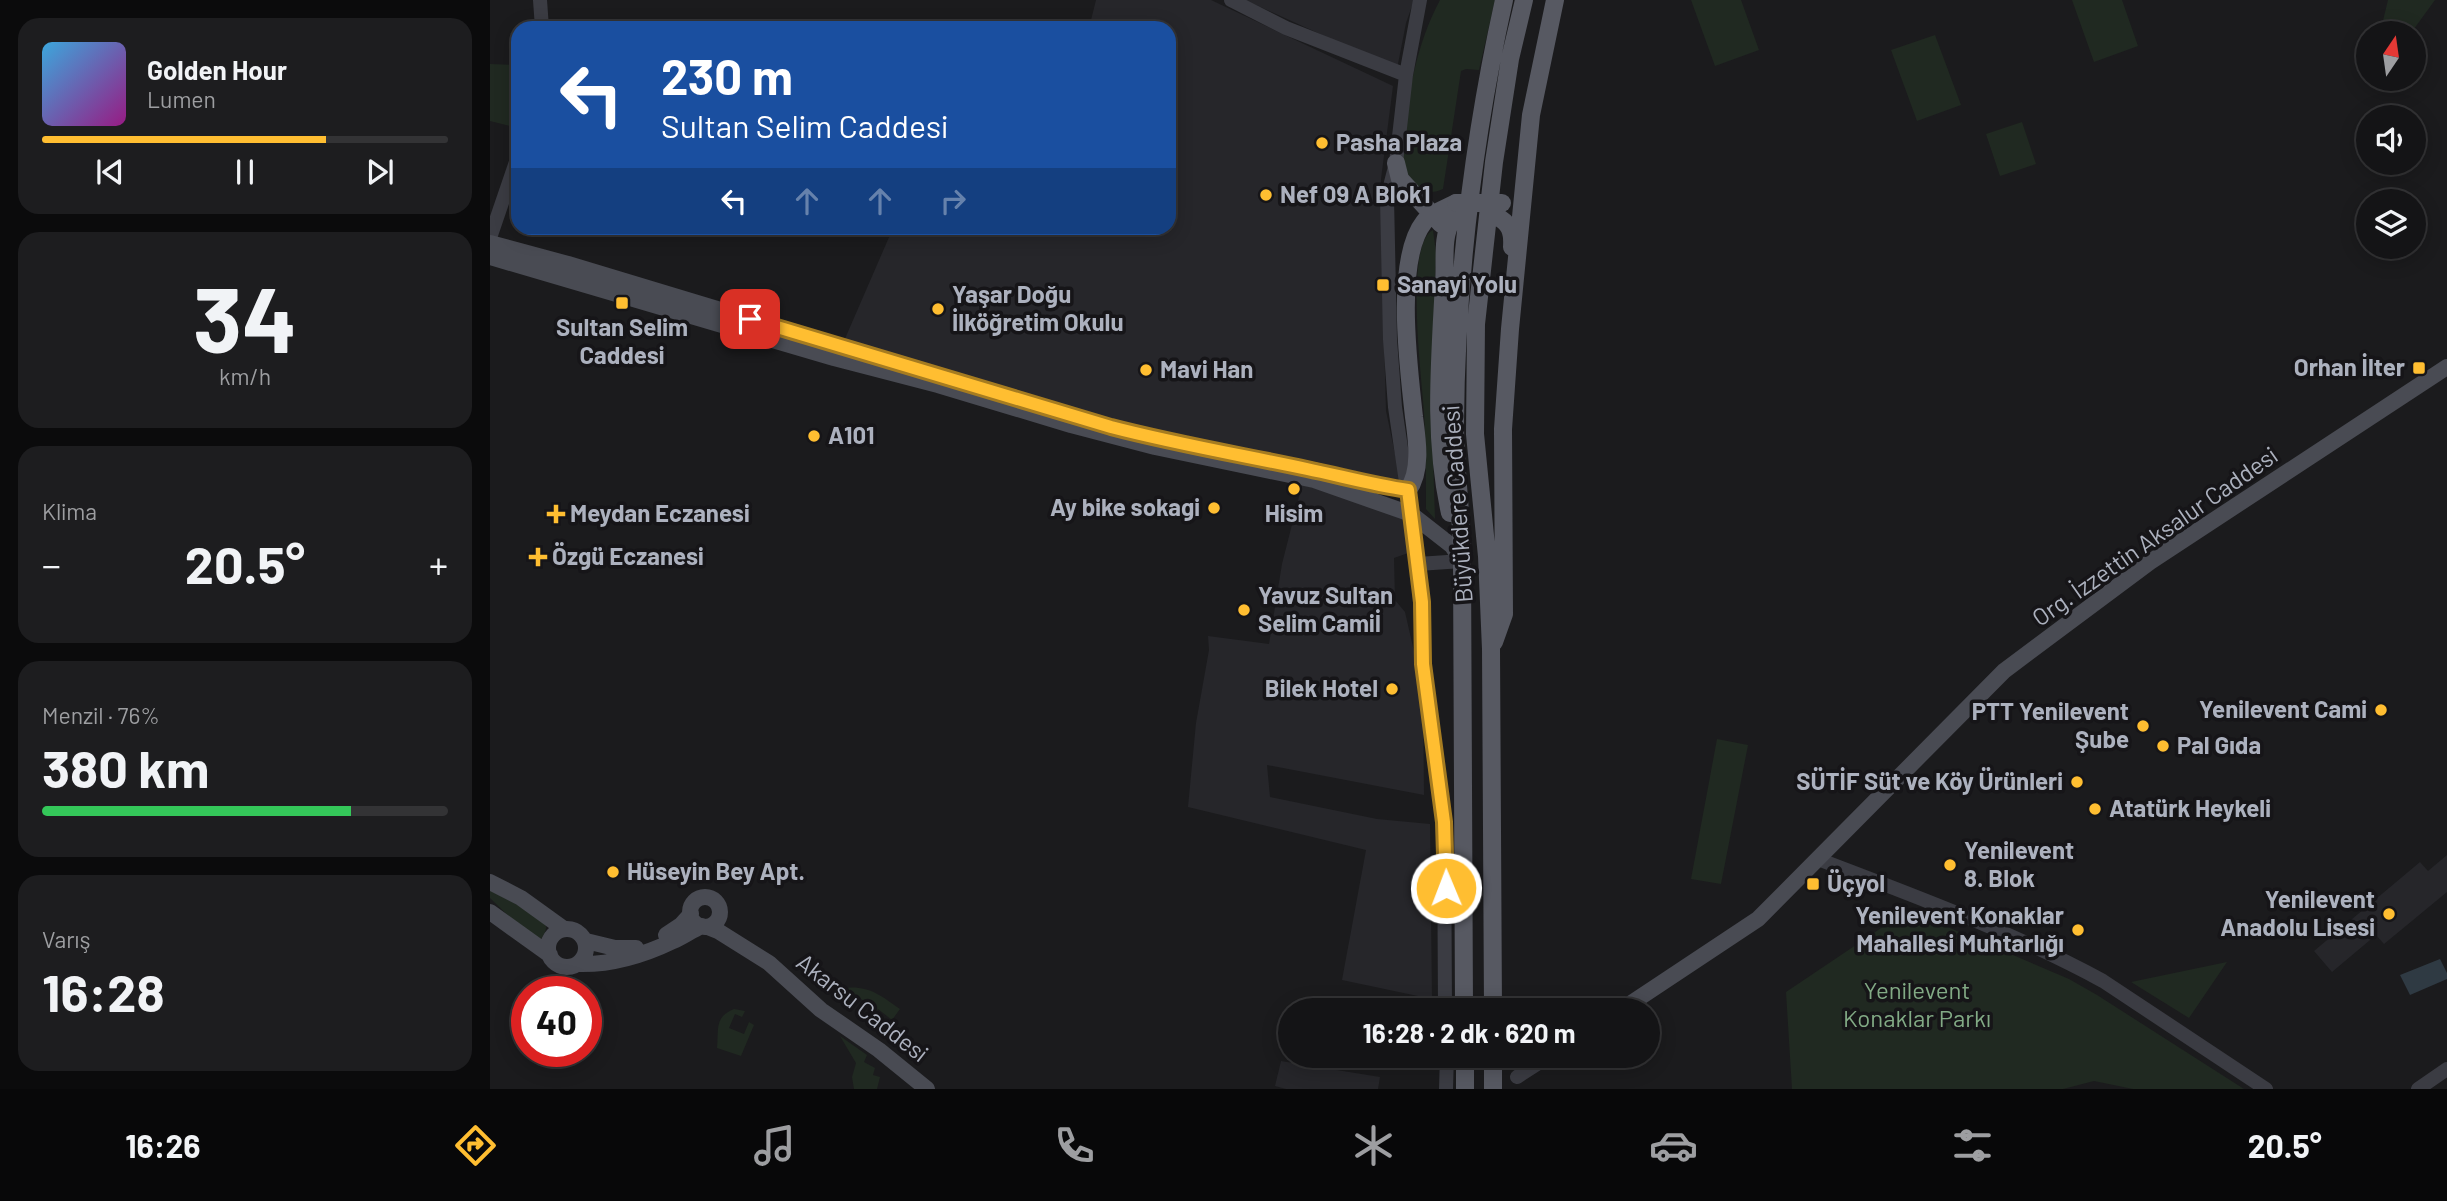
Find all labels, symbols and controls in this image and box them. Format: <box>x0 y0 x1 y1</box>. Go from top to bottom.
north arrow <box>2356 21 2426 91</box>
map controls <box>2356 21 2426 259</box>
text: 230 m <box>661 46 793 105</box>
icon: left <box>546 49 637 140</box>
text: Golden Hour <box>147 54 287 85</box>
text: Lumen <box>147 85 216 113</box>
button: sound <box>2356 105 2426 175</box>
text: Sultan Selim Caddesi <box>661 106 948 144</box>
place label: Pasha Plaza <box>1336 127 1462 156</box>
marker: Pasha Plaza <box>1314 135 1330 151</box>
icon: previous <box>91 153 129 191</box>
icon: pause <box>226 153 264 191</box>
icon: next <box>361 153 399 191</box>
place label: Nef 09 A Blok1 <box>1280 179 1430 208</box>
icon: left <box>715 182 753 220</box>
icon: ahead <box>788 182 826 220</box>
icon: ahead <box>861 182 899 220</box>
icon: right <box>934 182 972 220</box>
marker: Nef 09 A Blok1 <box>1258 187 1274 203</box>
button: layers <box>2356 189 2426 259</box>
text: 34 <box>193 262 297 371</box>
place label: Sanayi Yolu <box>1397 269 1517 298</box>
marker: Sanayi Yolu <box>1375 277 1391 293</box>
place label: Yaşar Doğu İlköğretim Okulu <box>952 279 1123 336</box>
pin <box>720 289 780 349</box>
marker: Sultan Selim Caddesi <box>614 295 630 311</box>
icon: arrive <box>731 300 769 338</box>
marker: Yaşar Doğu İlköğretim Okulu <box>930 301 946 317</box>
place label: Sultan Selim Caddesi <box>556 312 688 369</box>
place label: Orhan İlter <box>2294 352 2405 381</box>
place label: Mavi Han <box>1160 354 1253 383</box>
marker: Orhan İlter <box>2411 360 2427 376</box>
text: km/h <box>219 362 271 390</box>
marker: Mavi Han <box>1138 362 1154 378</box>
street label: Büyükdere Caddesi <box>1435 405 1478 604</box>
place label: A101 <box>828 420 875 449</box>
marker: A101 <box>806 428 822 444</box>
street label: Org. İzzettin Aksalur Caddesi <box>2026 440 2282 632</box>
marker: Hisim <box>1286 481 1302 497</box>
place label: Ay bike sokagi <box>1050 492 1200 521</box>
text: Klima <box>42 497 97 525</box>
place label: Meydan Eczanesi <box>570 498 750 527</box>
place label: Hisim <box>1265 498 1323 527</box>
marker: Ay bike sokagi <box>1206 500 1222 516</box>
marker: Meydan Eczanesi <box>548 506 564 522</box>
text: 20.5° <box>185 532 305 594</box>
text: − <box>42 541 61 587</box>
text: + <box>429 541 448 587</box>
place label: Özgü Eczanesi <box>552 541 704 570</box>
marker: Özgü Eczanesi <box>530 549 546 565</box>
place label: Yavuz Sultan Selim Camiİ <box>1258 580 1393 637</box>
marker: Yavuz Sultan Selim Camiİ <box>1236 602 1252 618</box>
place label: Bilek Hotel <box>1265 673 1378 702</box>
marker: Bilek Hotel <box>1384 681 1400 697</box>
place label: Yenilevent Cami <box>2199 694 2367 723</box>
place label: PTT Yenilevent Şube <box>1972 696 2129 753</box>
text: Menzil · 76% <box>42 701 160 729</box>
marker: Yenilevent Cami <box>2373 702 2389 718</box>
marker: PTT Yenilevent Şube <box>2135 718 2151 734</box>
place label: Pal Gıda <box>2177 730 2261 759</box>
text: 380 km <box>42 736 209 798</box>
marker: Pal Gıda <box>2155 738 2171 754</box>
place label: SÜTİF Süt ve Köy Ürünleri <box>1796 766 2063 795</box>
marker: SÜTİF Süt ve Köy Ürünleri <box>2069 774 2085 790</box>
place label: Atatürk Heykeli <box>2109 793 2271 822</box>
marker: Atatürk Heykeli <box>2087 801 2103 817</box>
place label: Yenilevent 8. Blok <box>1964 835 2074 892</box>
position arrow <box>1409 851 1483 925</box>
place label: Hüseyin Bey Apt. <box>627 856 805 885</box>
marker: Yenilevent 8. Blok <box>1942 857 1958 873</box>
marker: Hüseyin Bey Apt. <box>605 864 621 880</box>
place label: Üçyol <box>1827 868 1885 897</box>
marker: Üçyol <box>1805 876 1821 892</box>
place label: Yenilevent Anadolu Lisesi <box>2220 884 2375 941</box>
place label: Yenilevent Konaklar Mahallesi Muhtarlığı <box>1855 900 2064 957</box>
marker: Yenilevent Anadolu Lisesi <box>2381 906 2397 922</box>
marker: Yenilevent Konaklar Mahallesi Muhtarlığı <box>2070 922 2086 938</box>
text: Varış <box>42 925 91 953</box>
street label: Akarsu Caddesi <box>792 947 934 1067</box>
text: 16:28 <box>42 960 165 1022</box>
park label: Yenilevent Konaklar Parkı <box>1843 975 1991 1032</box>
speed limit sign: 40 <box>511 976 602 1067</box>
text: 16:28 · 2 dk · 620 m <box>1363 1017 1575 1048</box>
icon: directions <box>451 1121 500 1170</box>
icon: music <box>750 1121 799 1170</box>
icon: phone <box>1050 1121 1099 1170</box>
icon: climate <box>1349 1121 1398 1170</box>
icon: car <box>1649 1121 1698 1170</box>
icon: filters <box>1948 1121 1997 1170</box>
text: 16:26 <box>125 1126 200 1164</box>
text: 20.5° <box>2248 1126 2322 1164</box>

